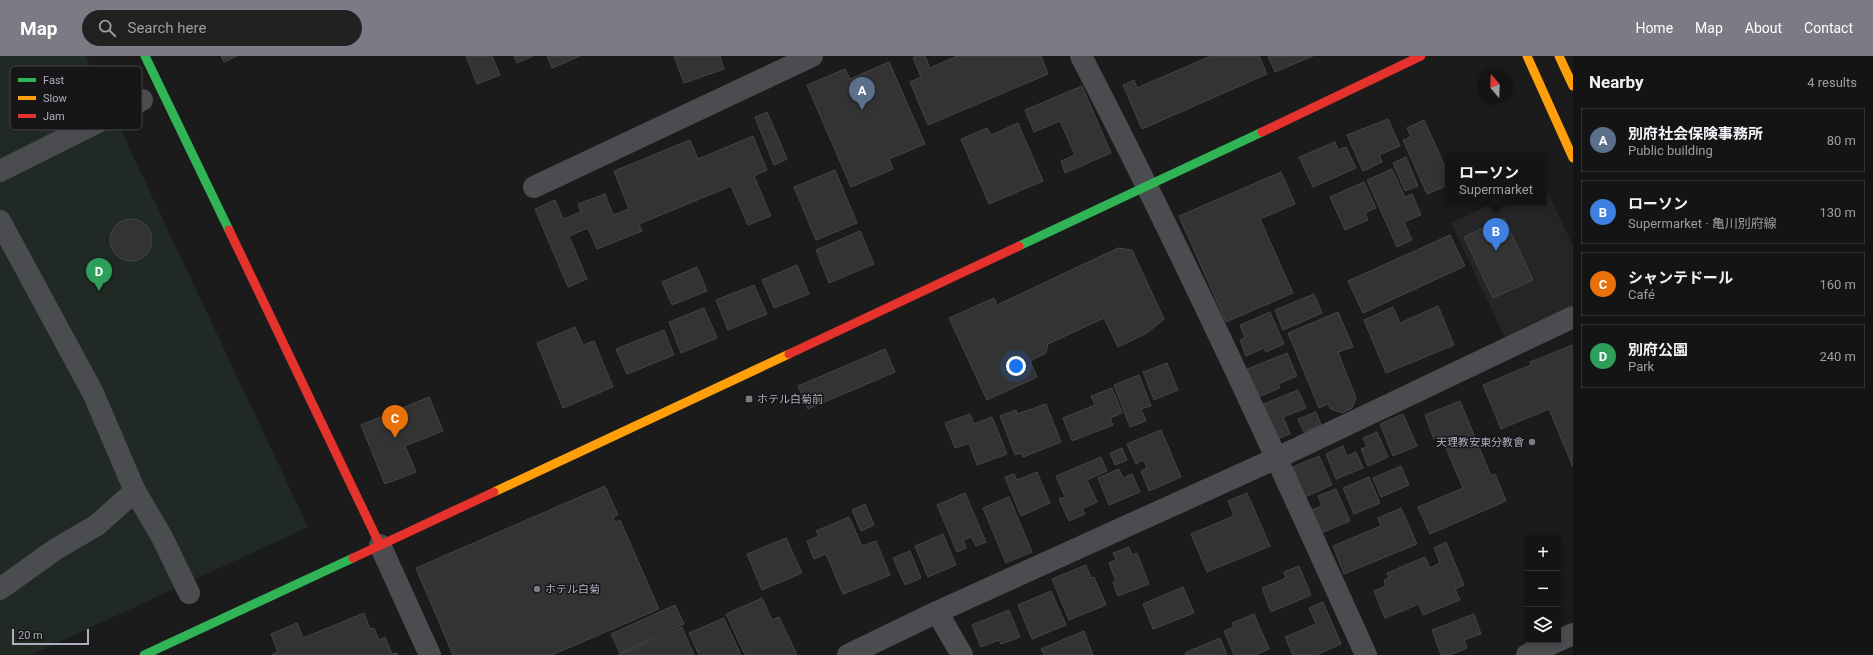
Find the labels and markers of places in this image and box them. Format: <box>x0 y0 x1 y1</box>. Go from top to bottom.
pin: A <box>849 77 875 110</box>
pin: B <box>1483 218 1509 251</box>
pin: D <box>86 258 112 291</box>
place label: ホテル白菊前 <box>757 393 823 406</box>
marker: ホテル白菊前 <box>744 394 754 404</box>
pin: C <box>382 405 408 438</box>
place label: 天理教安東分教會 <box>1436 436 1524 449</box>
marker: 天理教安東分教會 <box>1527 437 1537 447</box>
place label: ホテル白菊 <box>545 583 600 596</box>
marker: ホテル白菊 <box>532 584 542 594</box>

